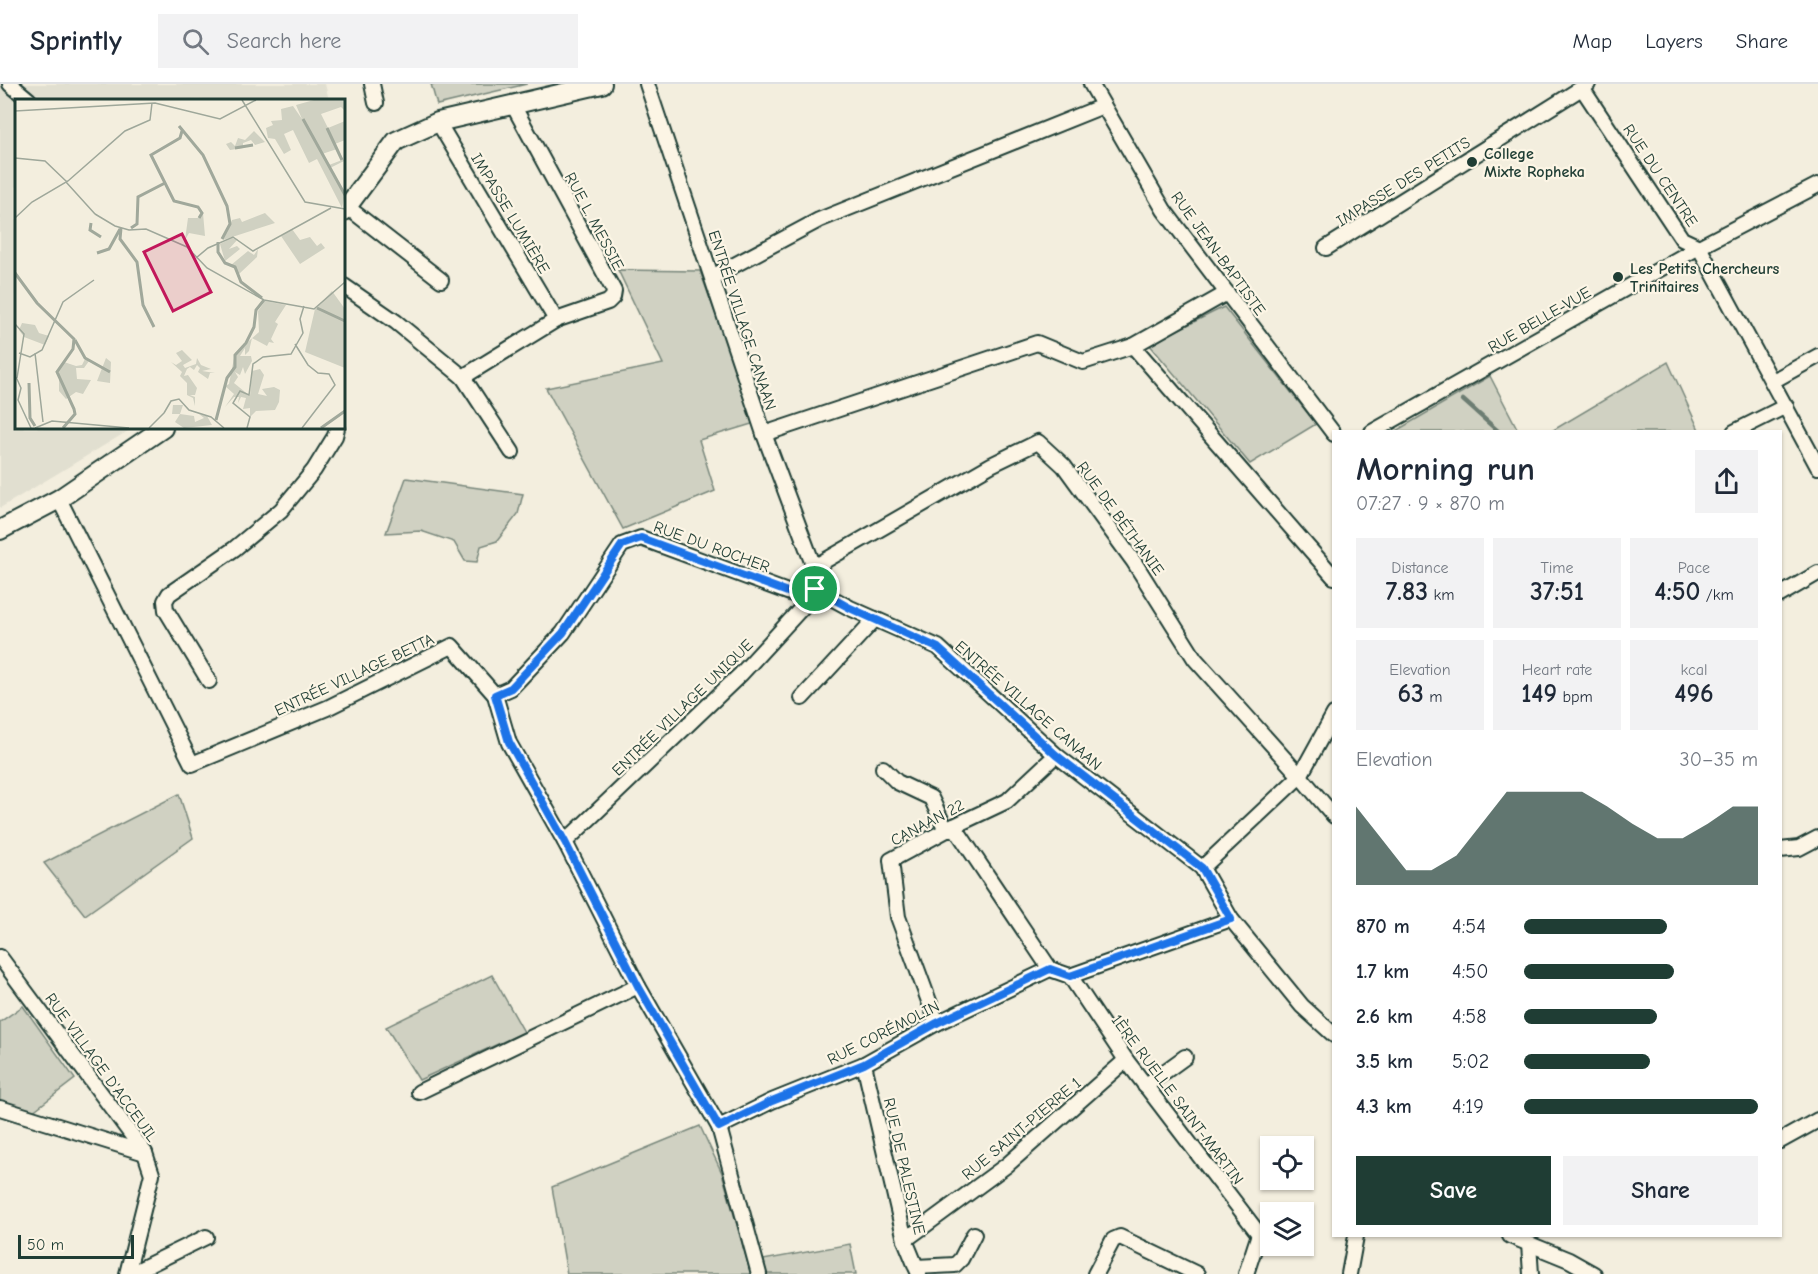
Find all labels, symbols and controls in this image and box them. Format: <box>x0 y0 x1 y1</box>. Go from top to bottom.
search box <box>158 14 578 68</box>
text: Sprintly <box>30 25 122 57</box>
icon: search <box>179 25 212 58</box>
text: Search here <box>227 28 341 54</box>
text: Map <box>1573 29 1612 53</box>
text: Layers <box>1645 29 1703 53</box>
text: Share <box>1736 29 1788 53</box>
inset map <box>15 99 345 429</box>
street label: RUE DU CENTRE <box>1619 121 1701 230</box>
street label: IMPASSE DES PETITS <box>1333 133 1474 230</box>
place label: College Mixte Ropheka <box>1484 145 1585 181</box>
street label: IMPASSE LUMIÈRE <box>467 150 554 277</box>
marker: College Mixte Ropheka <box>1465 155 1479 169</box>
street label: RUE L. MESSIE <box>561 170 628 274</box>
street label: RUE JEAN-BAPTISTE <box>1167 188 1269 319</box>
street label: ENTRÉE VILLAGE CANAAN <box>704 228 781 413</box>
place label: Les Petits Chercheurs Trinitaires <box>1630 260 1780 296</box>
marker: Les Petits Chercheurs Trinitaires <box>1611 270 1625 284</box>
street label: RUE BELLE-VUE <box>1485 283 1594 357</box>
text: Morning run <box>1356 450 1535 488</box>
button: share <box>1695 450 1758 513</box>
street label: RUE DE BÉTHANIE <box>1073 458 1168 579</box>
text: 07:27 · 9 × 870 m <box>1356 492 1505 515</box>
street label: RUE DU ROCHER <box>651 518 773 576</box>
text: Distance <box>1391 559 1449 577</box>
text: Time <box>1540 559 1574 577</box>
text: Pace <box>1678 559 1710 577</box>
pin <box>789 563 840 614</box>
icon: arrive <box>798 572 831 605</box>
text: 7.83 <box>1386 577 1428 607</box>
text: 37:51 <box>1530 577 1584 607</box>
text: 4:50 <box>1654 577 1700 607</box>
text: km <box>1428 586 1454 604</box>
text: /km <box>1700 586 1734 604</box>
street label: ENTRÉE VILLAGE BETTA <box>271 629 437 720</box>
street label: ENTRÉE VILLAGE UNIQUE <box>608 635 757 780</box>
street label: ENTRÉE VILLAGE CANAAN <box>951 637 1106 774</box>
text: Elevation <box>1389 661 1451 679</box>
text: Heart rate <box>1522 661 1592 679</box>
text: kcal <box>1681 661 1707 679</box>
text: 63 <box>1398 679 1424 709</box>
text: 149 <box>1521 679 1557 709</box>
text: 496 <box>1674 679 1714 709</box>
text: m <box>1424 688 1443 706</box>
text: bpm <box>1557 688 1593 706</box>
text: Elevation <box>1356 748 1433 771</box>
text: 30–35 m <box>1680 748 1758 771</box>
street label: CANAAN 22 <box>888 796 967 850</box>
text: 870 m <box>1356 915 1410 938</box>
text: 4:54 <box>1452 915 1486 938</box>
text: 1.7 km <box>1356 960 1409 983</box>
text: 4:50 <box>1452 960 1488 983</box>
street label: RUE VILLAGE D'ACCEUIL <box>41 990 161 1145</box>
street label: RUE CORÉMOLIN <box>824 996 942 1069</box>
text: 2.6 km <box>1356 1005 1413 1028</box>
text: 4:58 <box>1452 1005 1486 1028</box>
street label: 1ÈRE RUELLE SAINT-MARTIN <box>1108 1011 1248 1188</box>
text: 3.5 km <box>1356 1050 1413 1073</box>
text: 5:02 <box>1452 1050 1489 1073</box>
street label: RUE SAINT-PIERRE 1 <box>959 1074 1085 1184</box>
text: 4.3 km <box>1356 1095 1412 1118</box>
text: 4:19 <box>1452 1095 1484 1118</box>
street label: RUE DE PALESTINE <box>880 1096 929 1237</box>
map controls <box>1260 1136 1314 1256</box>
button: locate <box>1260 1136 1314 1190</box>
button: Save <box>1356 1156 1551 1225</box>
button: Share <box>1563 1156 1758 1225</box>
button: layers <box>1260 1202 1314 1256</box>
scale bar <box>18 1232 134 1260</box>
text: 50 m <box>27 1236 64 1254</box>

